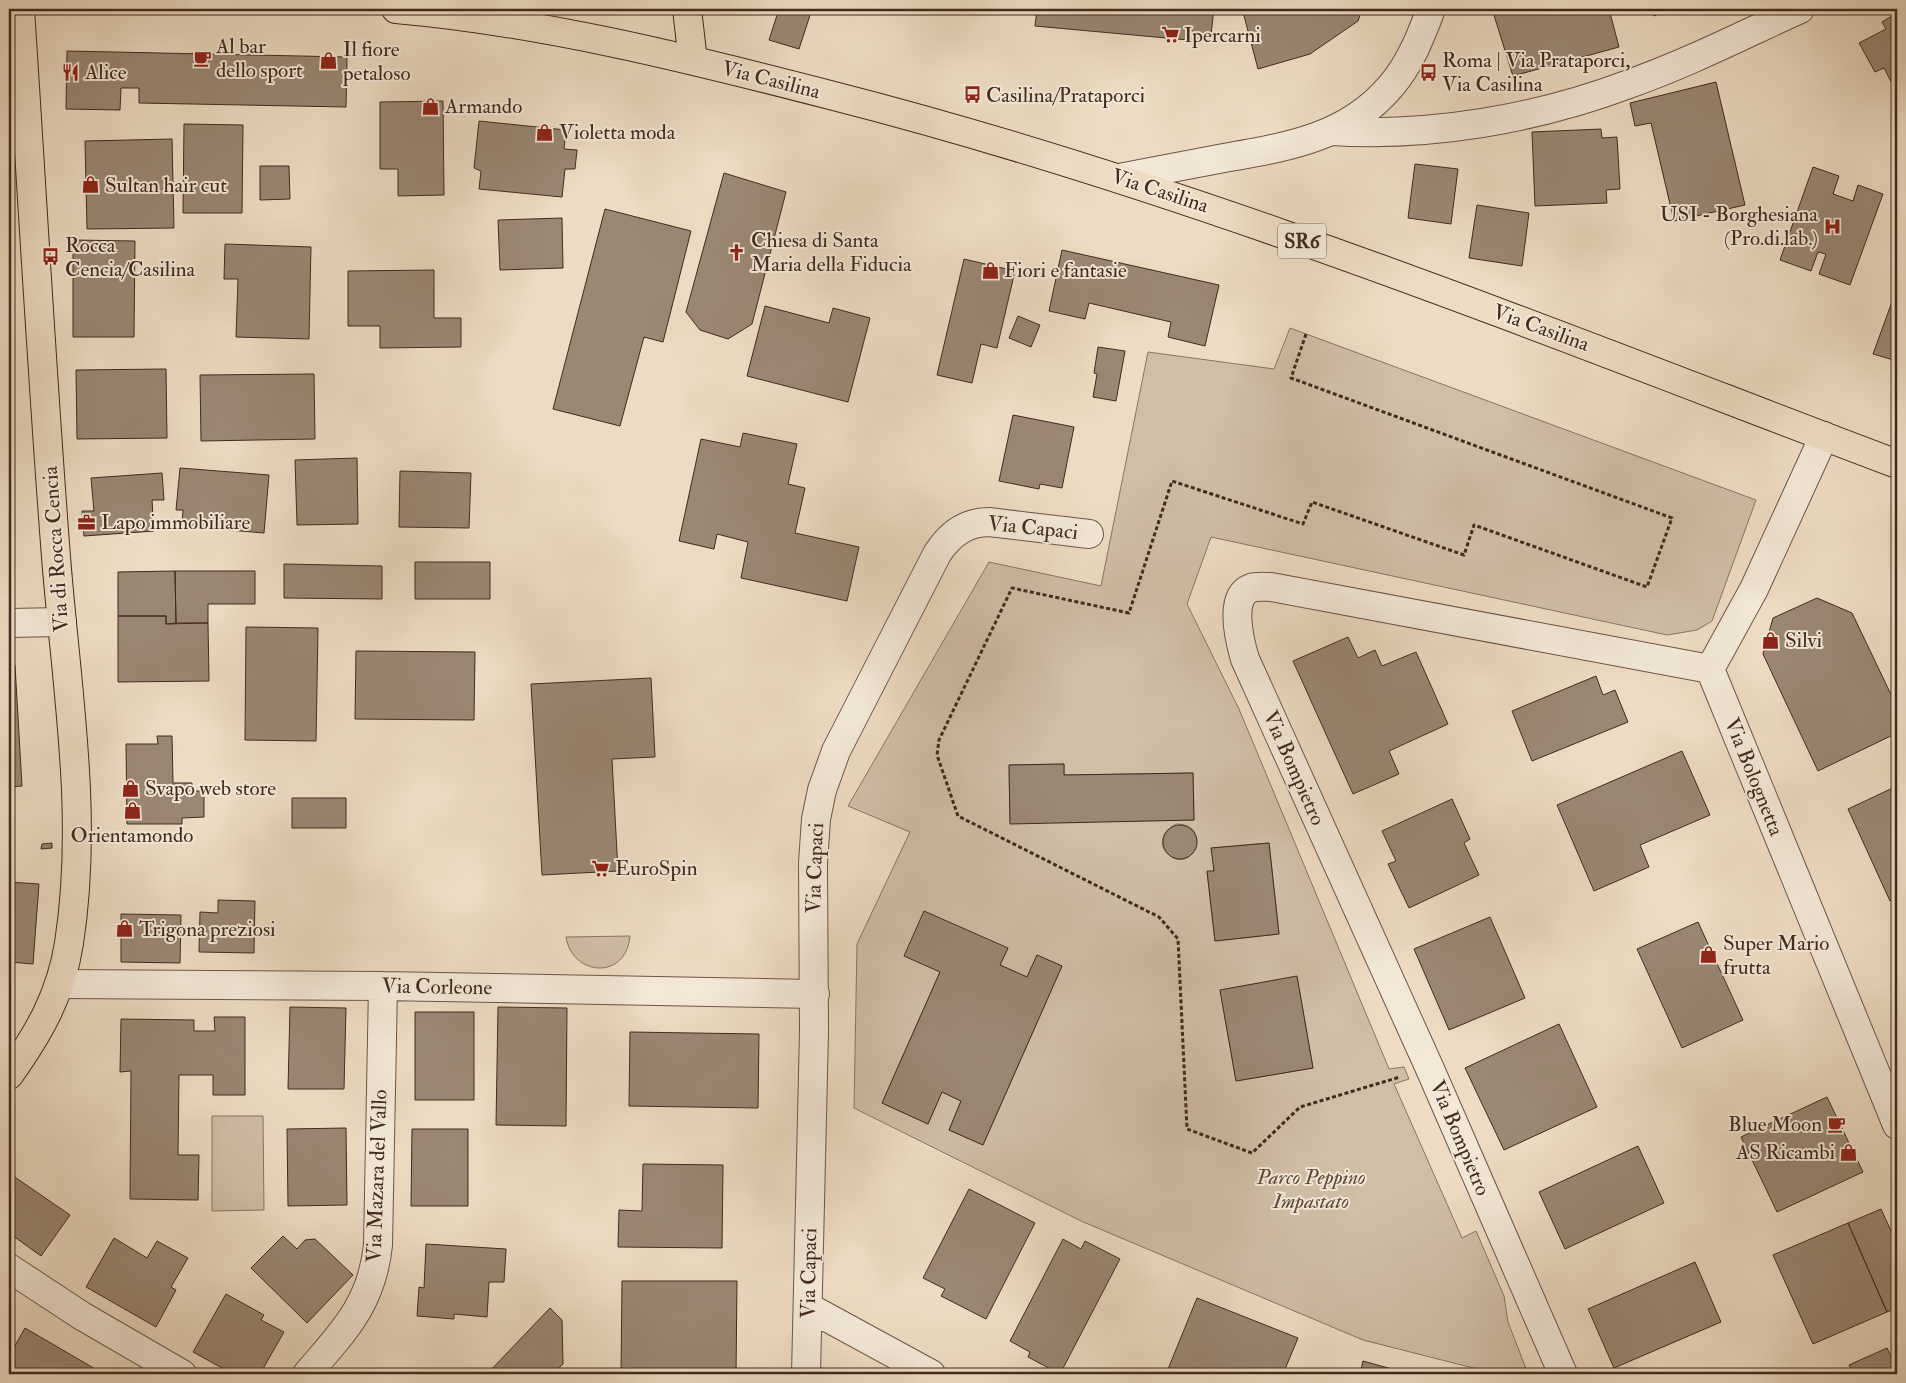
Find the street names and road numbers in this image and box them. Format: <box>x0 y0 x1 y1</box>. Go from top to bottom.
street label: Via Casilina <box>719 55 823 105</box>
street label: Via Casilina <box>1108 163 1212 219</box>
road number: SR6 <box>1278 224 1326 258</box>
street label: Via Casilina <box>1489 298 1593 358</box>
street label: Via di Rocca Cencia <box>37 465 75 633</box>
street label: Via Capaci <box>987 510 1080 546</box>
street label: Via Bompietro <box>1257 706 1331 830</box>
street label: Via Bolognetta <box>1718 714 1790 840</box>
street label: Via Capaci <box>800 822 830 914</box>
street label: Via Corleone <box>382 973 493 1001</box>
street label: Via Bompietro <box>1424 1076 1496 1200</box>
street label: Via Mazara del Vallo <box>360 1089 394 1263</box>
street label: Via Capaci <box>795 1227 823 1319</box>

